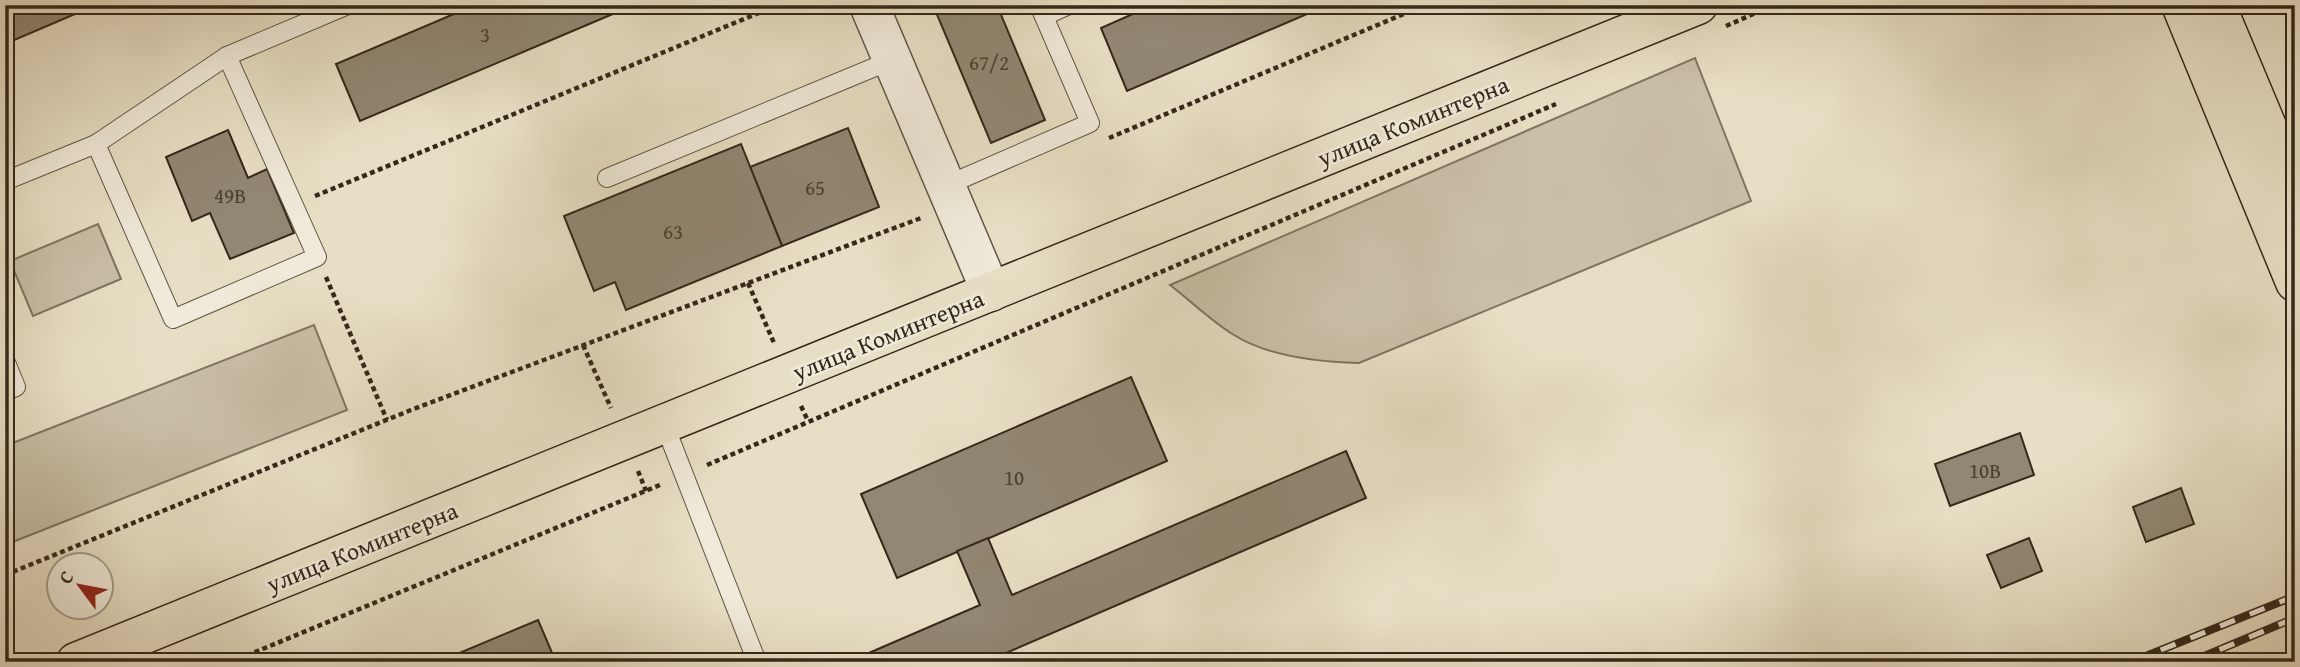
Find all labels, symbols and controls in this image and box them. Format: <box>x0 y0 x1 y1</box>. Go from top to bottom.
house number: 3 <box>480 19 490 50</box>
house number: 67/2 <box>969 47 1009 78</box>
street label: улица Коминтерна <box>1311 66 1514 176</box>
house number: 65 <box>805 172 825 203</box>
house number: 49В <box>214 180 246 211</box>
house number: 63 <box>663 216 683 247</box>
street label: улица Коминтерна <box>786 280 989 390</box>
house number: 10В <box>1969 455 2001 486</box>
house number: 10 <box>1004 462 1024 493</box>
street label: улица Коминтерна <box>260 492 463 602</box>
north arrow <box>46 552 116 622</box>
text: С <box>51 565 80 589</box>

